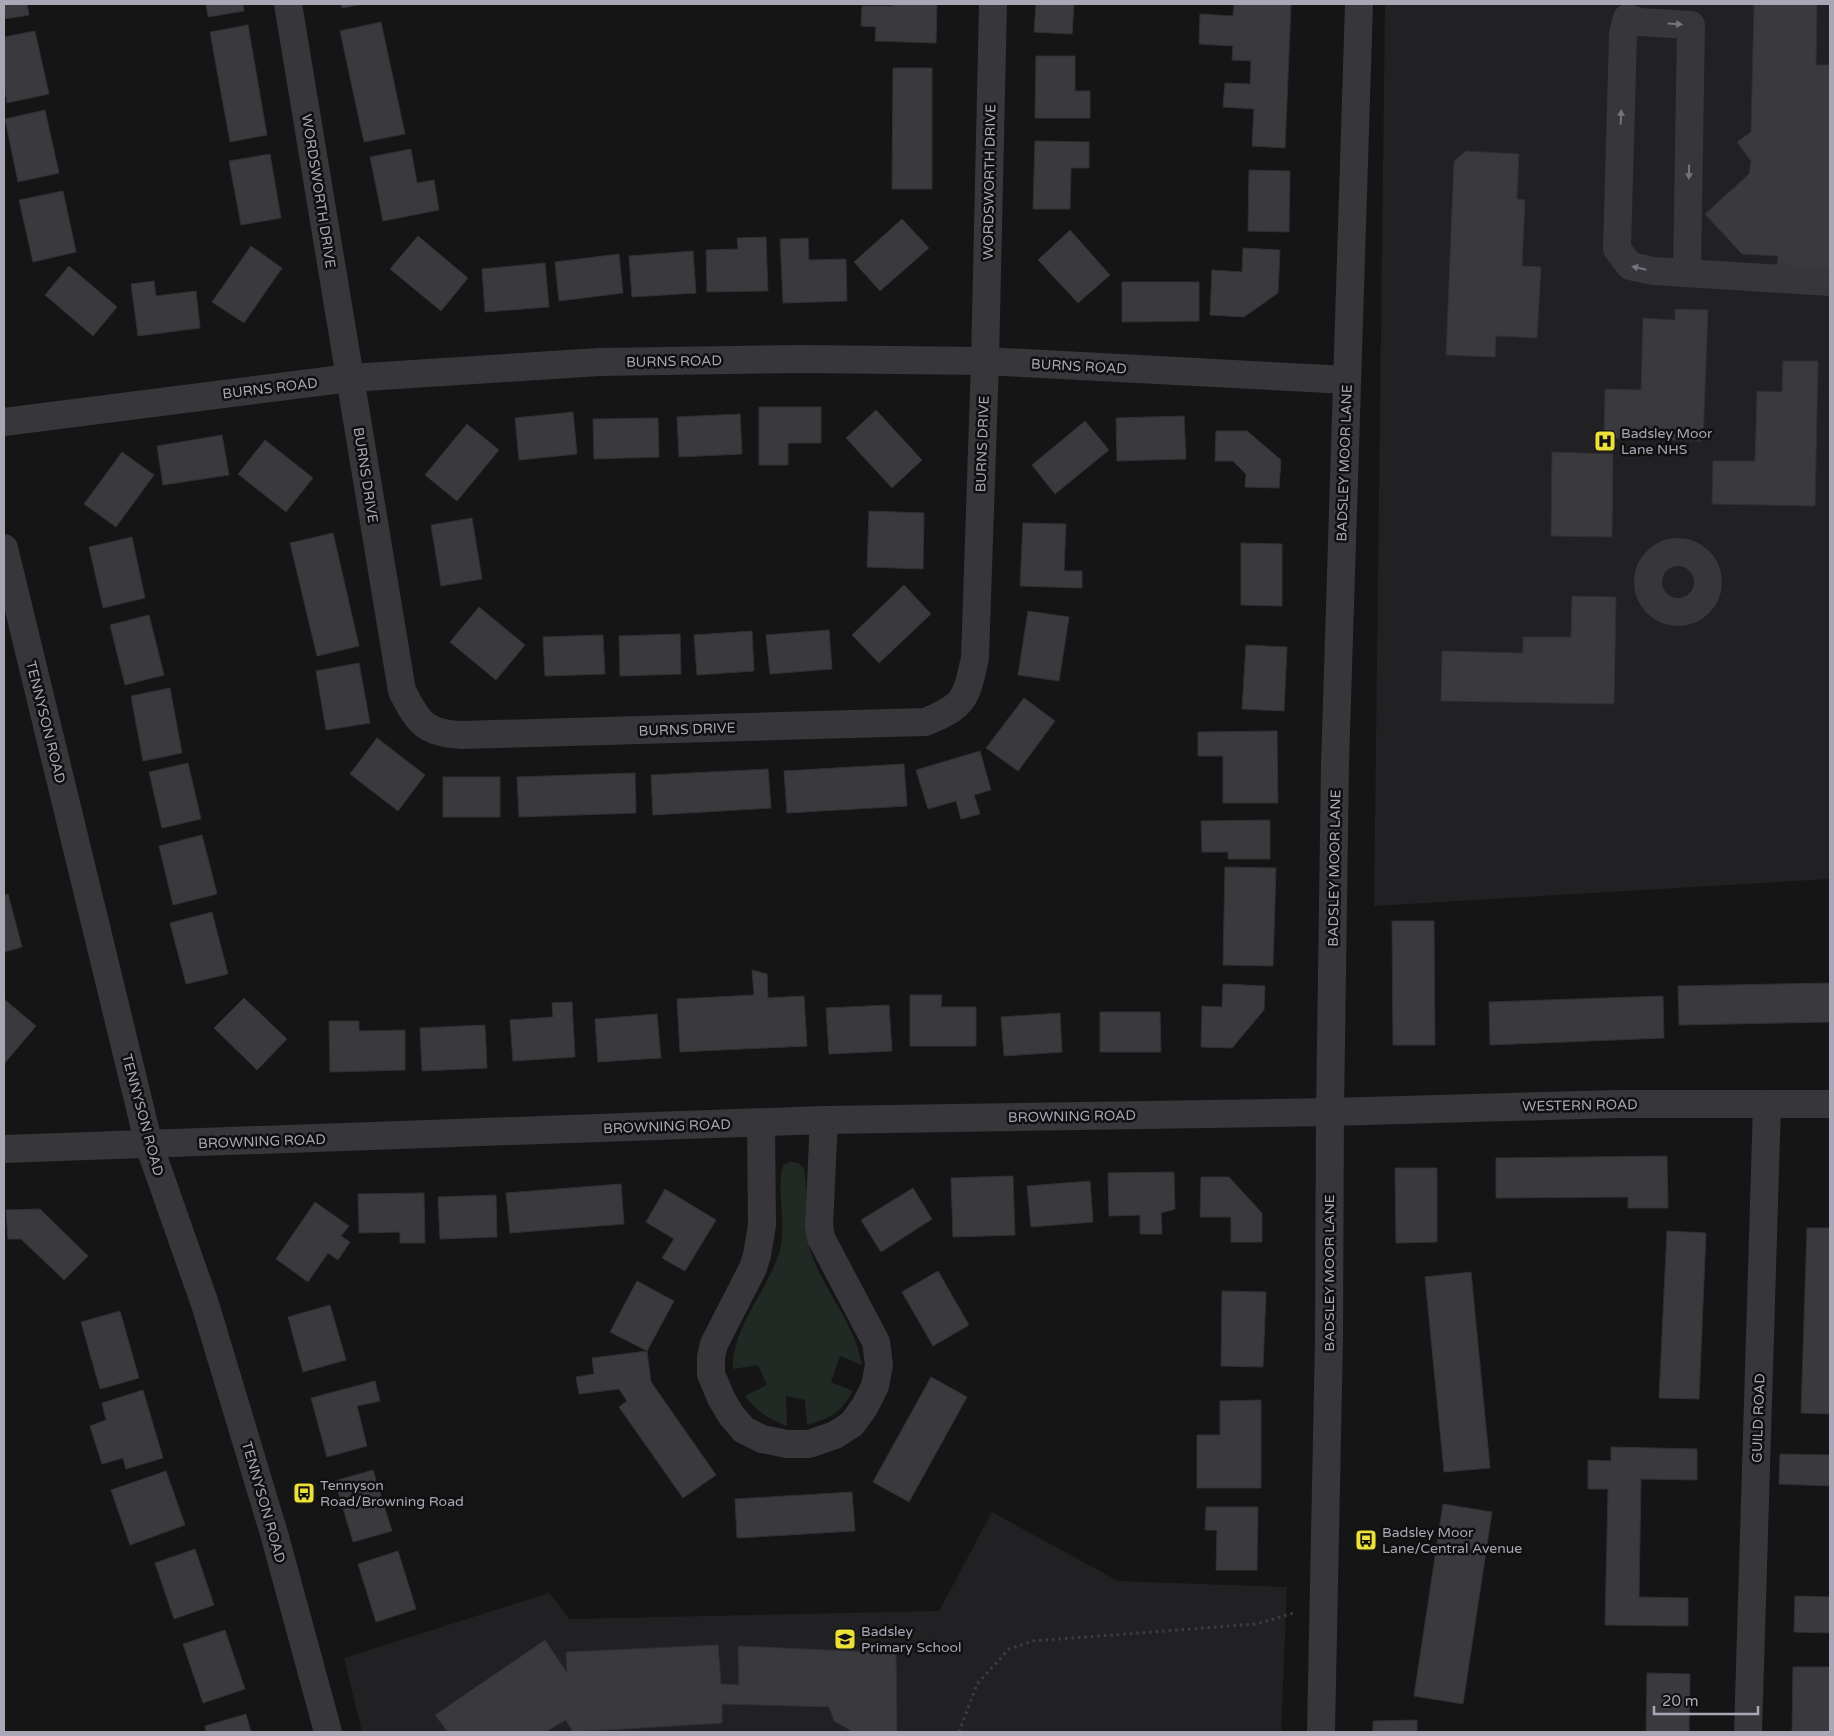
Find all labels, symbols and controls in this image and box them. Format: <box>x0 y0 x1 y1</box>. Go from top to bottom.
one-way arrow <box>1667 21 1683 29</box>
street label: WORDSWORTH DRIVE <box>980 104 999 260</box>
one-way arrow <box>1617 109 1625 125</box>
street label: WORDSWORTH DRIVE <box>298 113 339 269</box>
one-way arrow <box>1685 164 1693 180</box>
one-way arrow <box>1631 264 1646 272</box>
street label: BURNS ROAD <box>626 352 722 371</box>
street label: BURNS ROAD <box>1031 356 1127 377</box>
street label: BURNS ROAD <box>221 374 319 403</box>
street label: BADSLEY MOOR LANE <box>1333 384 1356 542</box>
street label: BURNS DRIVE <box>972 395 993 493</box>
place label: Badsley Moor Lane NHS <box>1621 425 1713 458</box>
street label: BURNS DRIVE <box>350 426 381 524</box>
hospital icon: Badsley Moor Lane NHS <box>1593 429 1617 453</box>
street label: TENNYSON ROAD <box>22 659 69 785</box>
street label: BURNS DRIVE <box>638 719 736 740</box>
street label: BADSLEY MOOR LANE <box>1325 789 1344 947</box>
street label: TENNYSON ROAD <box>118 1052 167 1178</box>
street label: WESTERN ROAD <box>1522 1096 1638 1115</box>
street label: BROWNING ROAD <box>1008 1107 1136 1126</box>
street label: BROWNING ROAD <box>603 1116 731 1137</box>
street label: BROWNING ROAD <box>198 1131 326 1152</box>
street label: BADSLEY MOOR LANE <box>1321 1194 1338 1352</box>
street label: GUILD ROAD <box>1748 1373 1769 1463</box>
street label: TENNYSON ROAD <box>238 1439 289 1565</box>
place label: Tennyson Road/Browning Road <box>320 1477 464 1510</box>
bus stop icon: Tennyson Road/Browning Road <box>292 1481 316 1505</box>
place label: Badsley Moor Lane/Central Avenue <box>1382 1524 1522 1557</box>
bus stop icon: Badsley Moor Lane/Central Avenue <box>1354 1528 1378 1552</box>
place label: Badsley Primary School <box>861 1623 962 1656</box>
school or university icon: Badsley Primary School <box>833 1627 857 1651</box>
scale bar <box>1654 1684 1758 1716</box>
text: 20 m <box>1662 1692 1699 1710</box>

